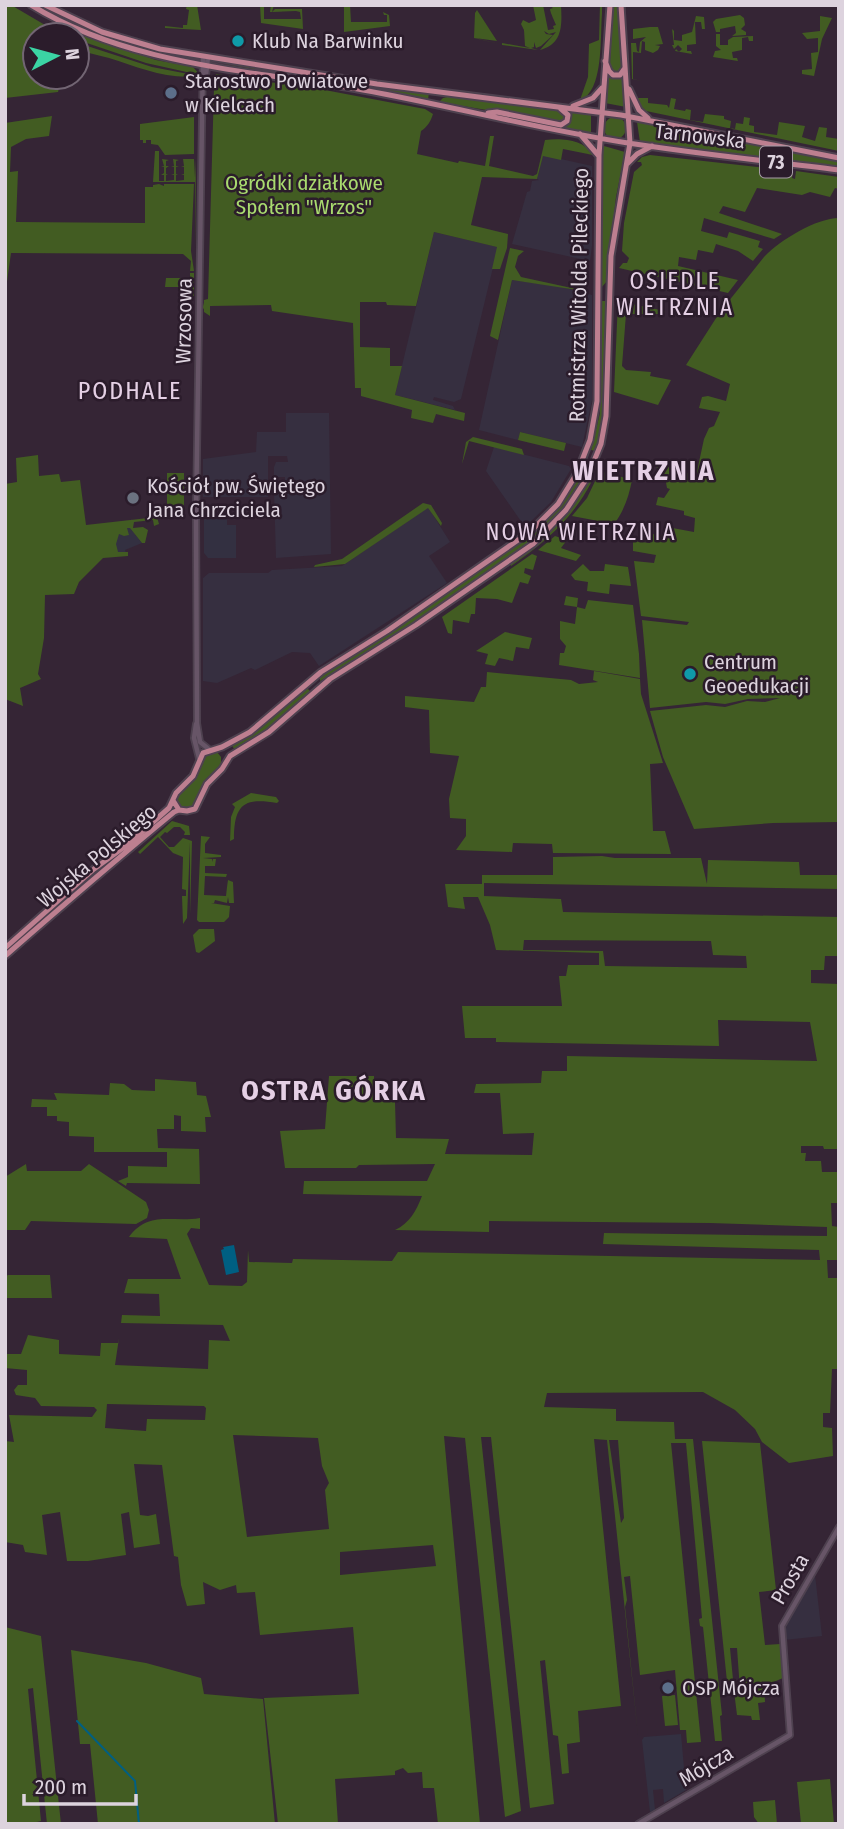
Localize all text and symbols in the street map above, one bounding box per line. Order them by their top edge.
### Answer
north arrow [21,21,91,91]
place label: Klub Na Barwinku [252,28,404,54]
marker: Klub Na Barwinku [230,33,246,49]
text: N [60,47,84,61]
place label: Starostwo Powiatowe w Kielcach [185,68,368,118]
marker: Starostwo Powiatowe w Kielcach [163,85,179,101]
street label: Tarnowska [653,118,747,154]
road number: 73 [760,146,792,178]
street label: Rotmistrza Witolda Pileckiego [564,168,594,422]
park label: Ogródki działkowe Społem "Wrzos" [225,170,383,220]
district label: OSIEDLE WIETRZNIA [616,267,734,321]
street label: Wrzosowa [170,278,198,364]
district label: PODHALE [78,377,182,405]
district label: WIETRZNIA [573,454,715,487]
place label: Kościół pw. Świętego Jana Chrzciciela [147,473,325,523]
marker: Kościół pw. Świętego Jana Chrzciciela [125,490,141,506]
district label: NOWA WIETRZNIA [485,518,677,546]
place label: Centrum Geoedukacji [704,649,809,699]
marker: Centrum Geoedukacji [682,666,698,682]
street label: Wojska Polskiego [32,799,162,913]
district label: OSTRA GÓRKA [241,1074,427,1107]
street label: Prosta [765,1549,815,1609]
place label: OSP Mójcza [682,1675,780,1701]
marker: OSP Mójcza [660,1680,676,1696]
street label: Mójcza [674,1740,738,1792]
scale bar [24,1762,136,1806]
text: 200 m [35,1774,87,1800]

